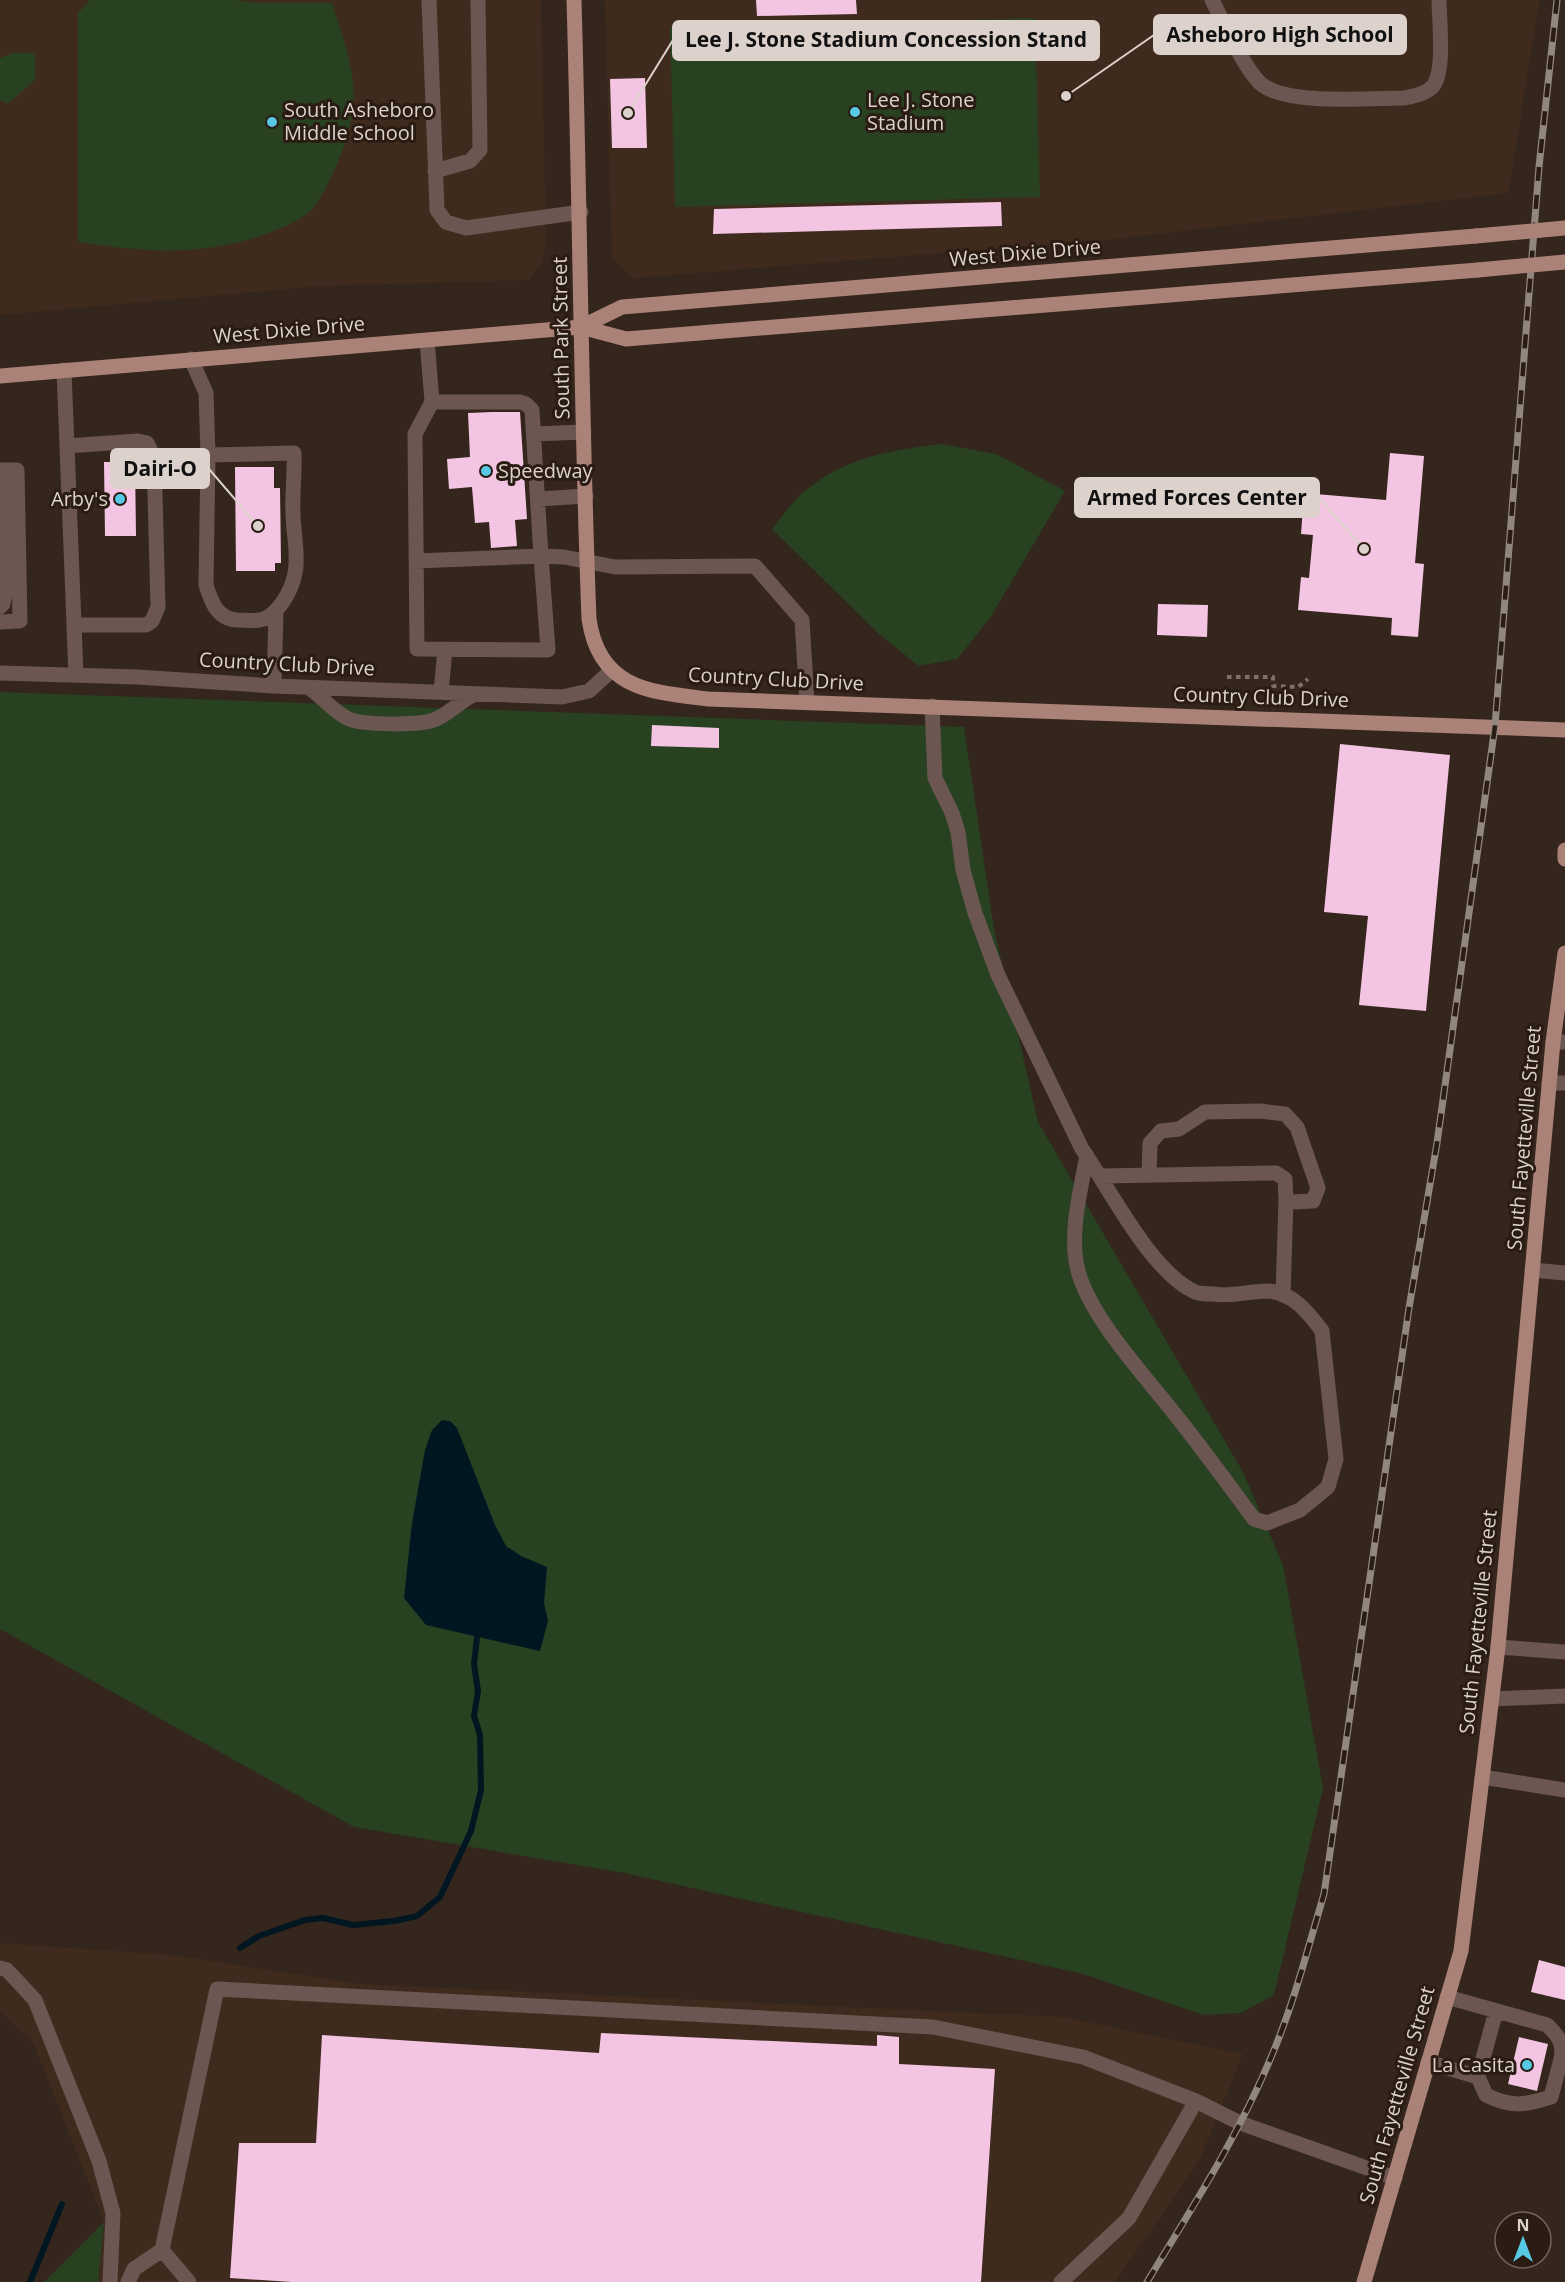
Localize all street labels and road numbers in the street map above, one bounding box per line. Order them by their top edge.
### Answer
street label: West Dixie Drive [948,232,1102,273]
street label: South Park Street [546,256,575,420]
street label: West Dixie Drive [212,309,366,350]
street label: Country Club Drive [198,645,376,682]
street label: Country Club Drive [687,660,865,697]
street label: Country Club Drive [1173,680,1349,713]
street label: South Fayetteville Street [1500,1024,1547,1251]
street label: South Fayetteville Street [1452,1508,1503,1735]
street label: South Fayetteville Street [1352,1983,1441,2207]

